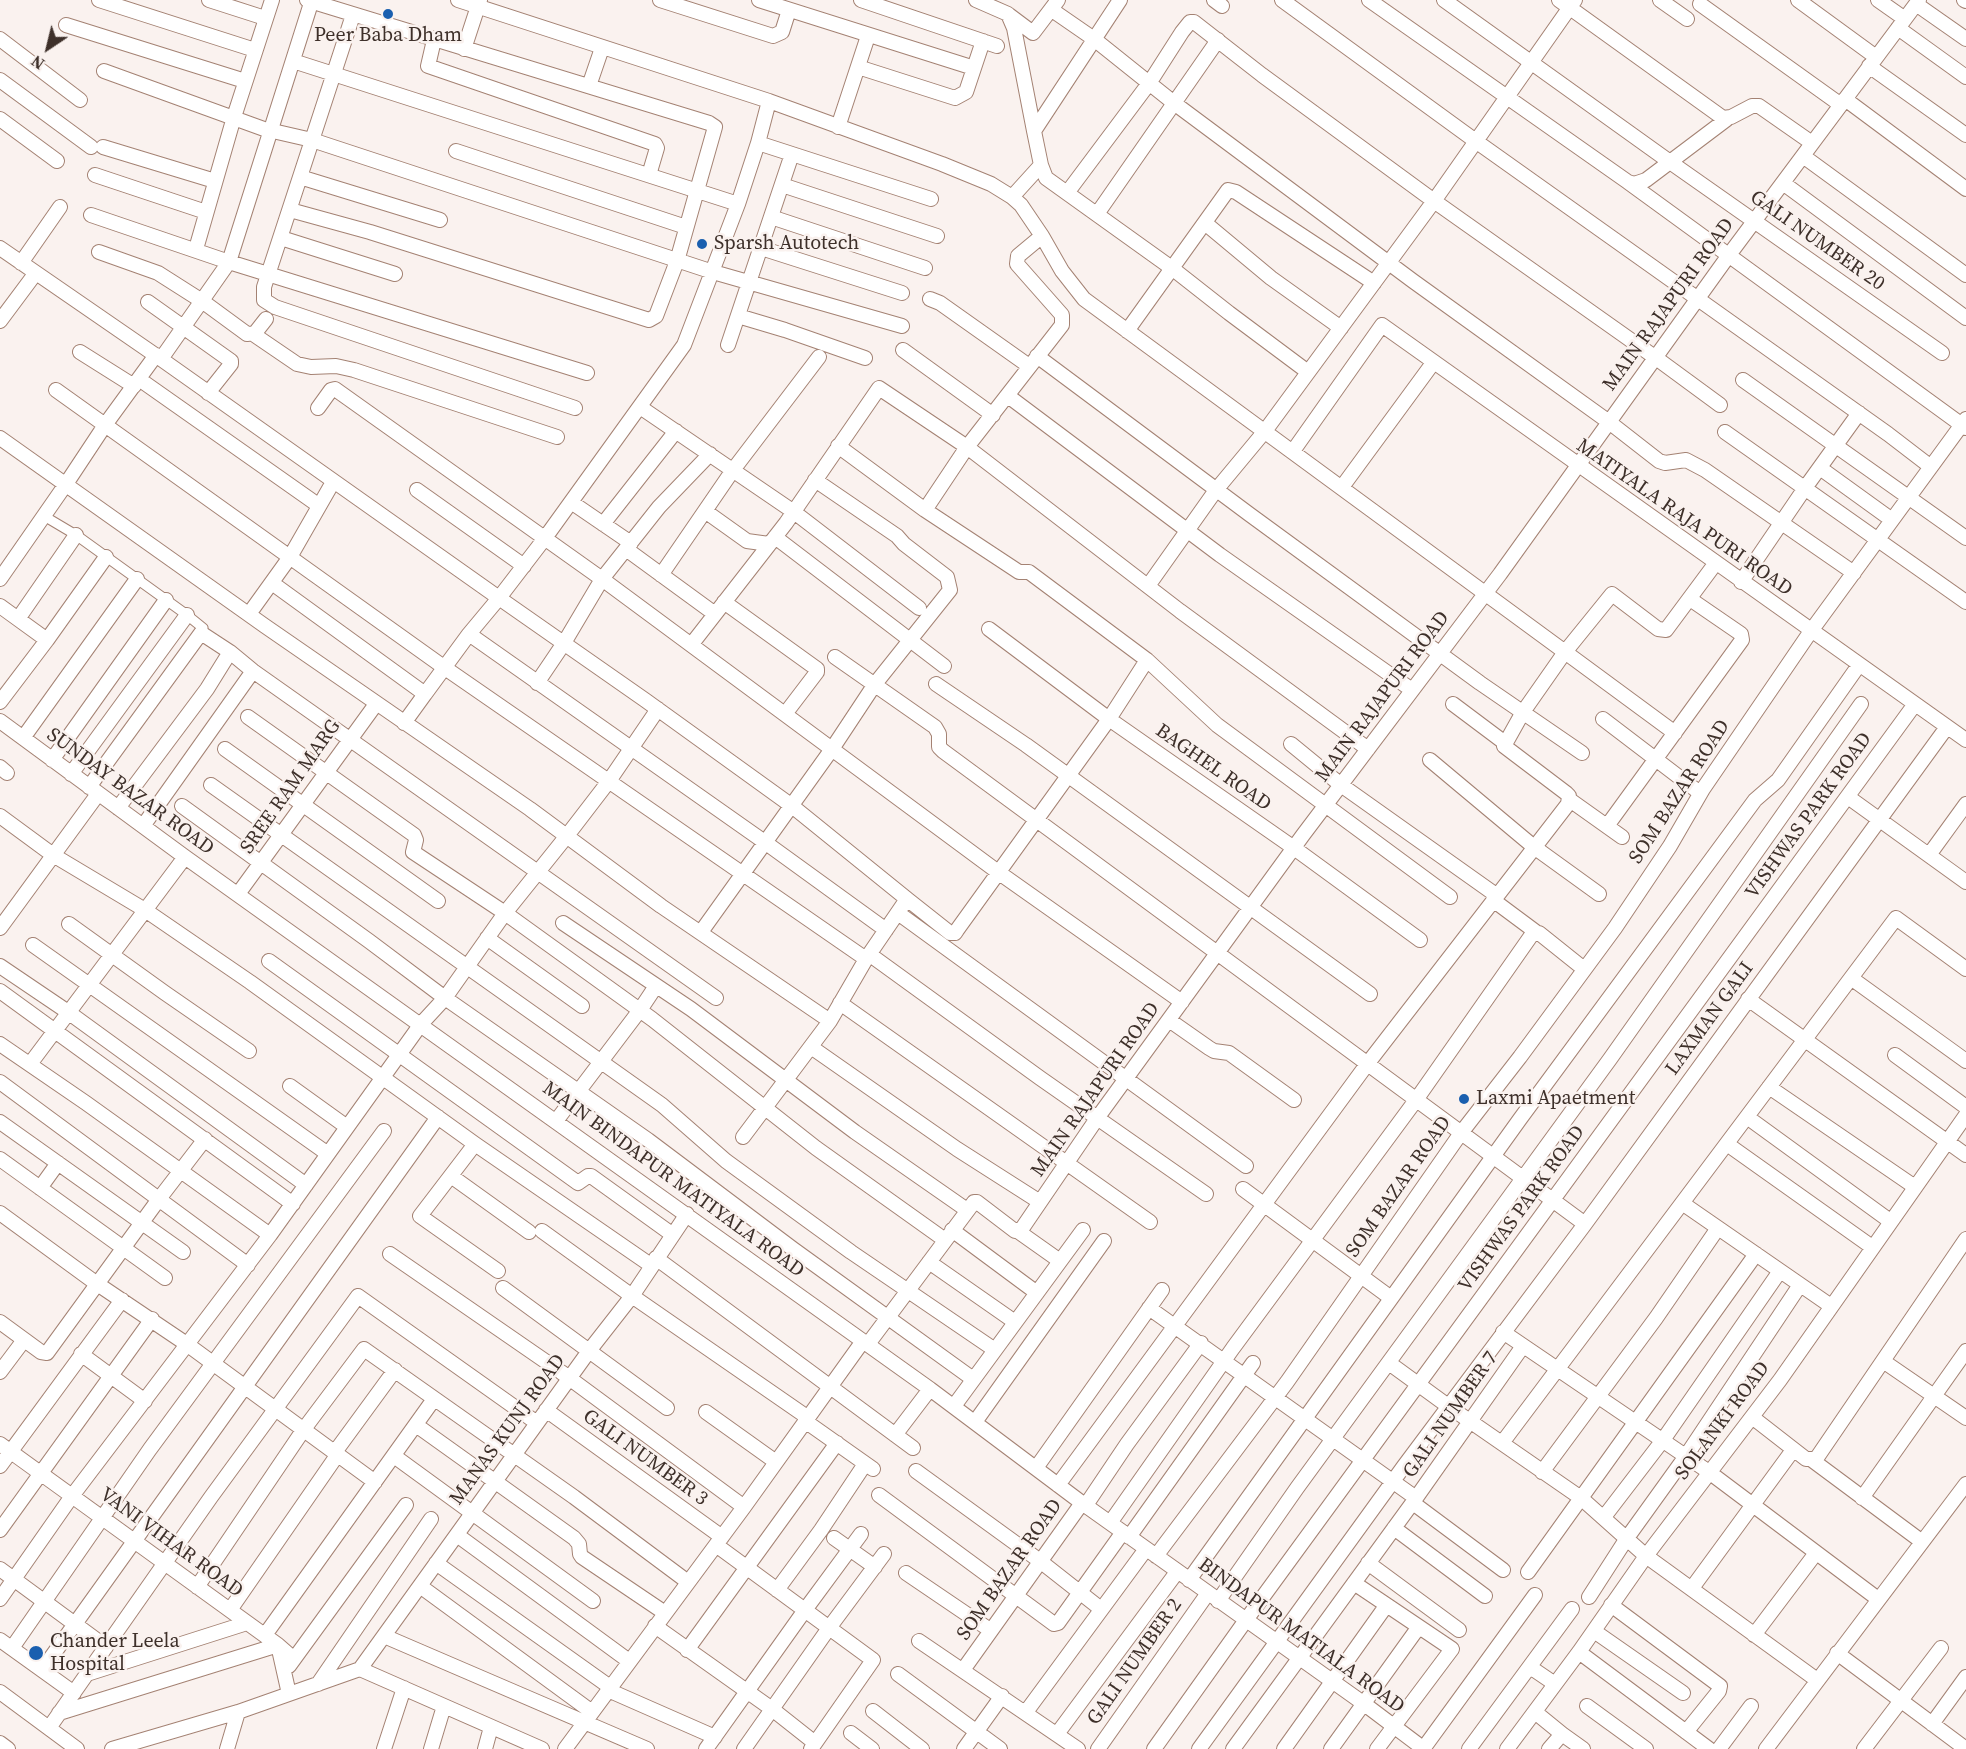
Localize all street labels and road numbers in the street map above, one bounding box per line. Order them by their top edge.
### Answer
street label: GALI NUMBER 20 [1745,186,1889,296]
street label: MAIN RAJAPURI ROAD [1598,214,1740,396]
street label: MATIYALA RAJA PURI ROAD [1571,434,1797,602]
street label: MAIN RAJAPURI ROAD [1311,607,1455,787]
street label: SREE RAM MARG [236,715,346,859]
street label: SOM BAZAR ROAD [1624,715,1736,869]
street label: BAGHEL ROAD [1151,719,1275,817]
street label: SUNDAY BAZAR ROAD [42,723,218,861]
street label: VISHWAS PARK ROAD [1741,728,1877,904]
street label: LAXMAN GALI [1661,958,1759,1080]
street label: MAIN RAJAPURI ROAD [1027,998,1165,1182]
street label: MAIN BINDAPUR MATIYALA ROAD [537,1077,809,1283]
street label: SOM BAZAR ROAD [1341,1112,1457,1262]
street label: VISHWAS PARK ROAD [1454,1121,1590,1297]
street label: GALI NUMBER 7 [1398,1347,1504,1483]
street label: MANAS KUNJ ROAD [445,1350,571,1510]
street label: SOLANKI ROAD [1671,1357,1775,1485]
street label: GALI NUMBER 3 [578,1405,712,1511]
street label: VANI VIHAR ROAD [95,1483,247,1603]
street label: SOM BAZAR ROAD [952,1495,1068,1645]
street label: BINDAPUR MATIALA ROAD [1193,1553,1409,1719]
street label: GALI NUMBER 2 [1082,1594,1188,1730]

